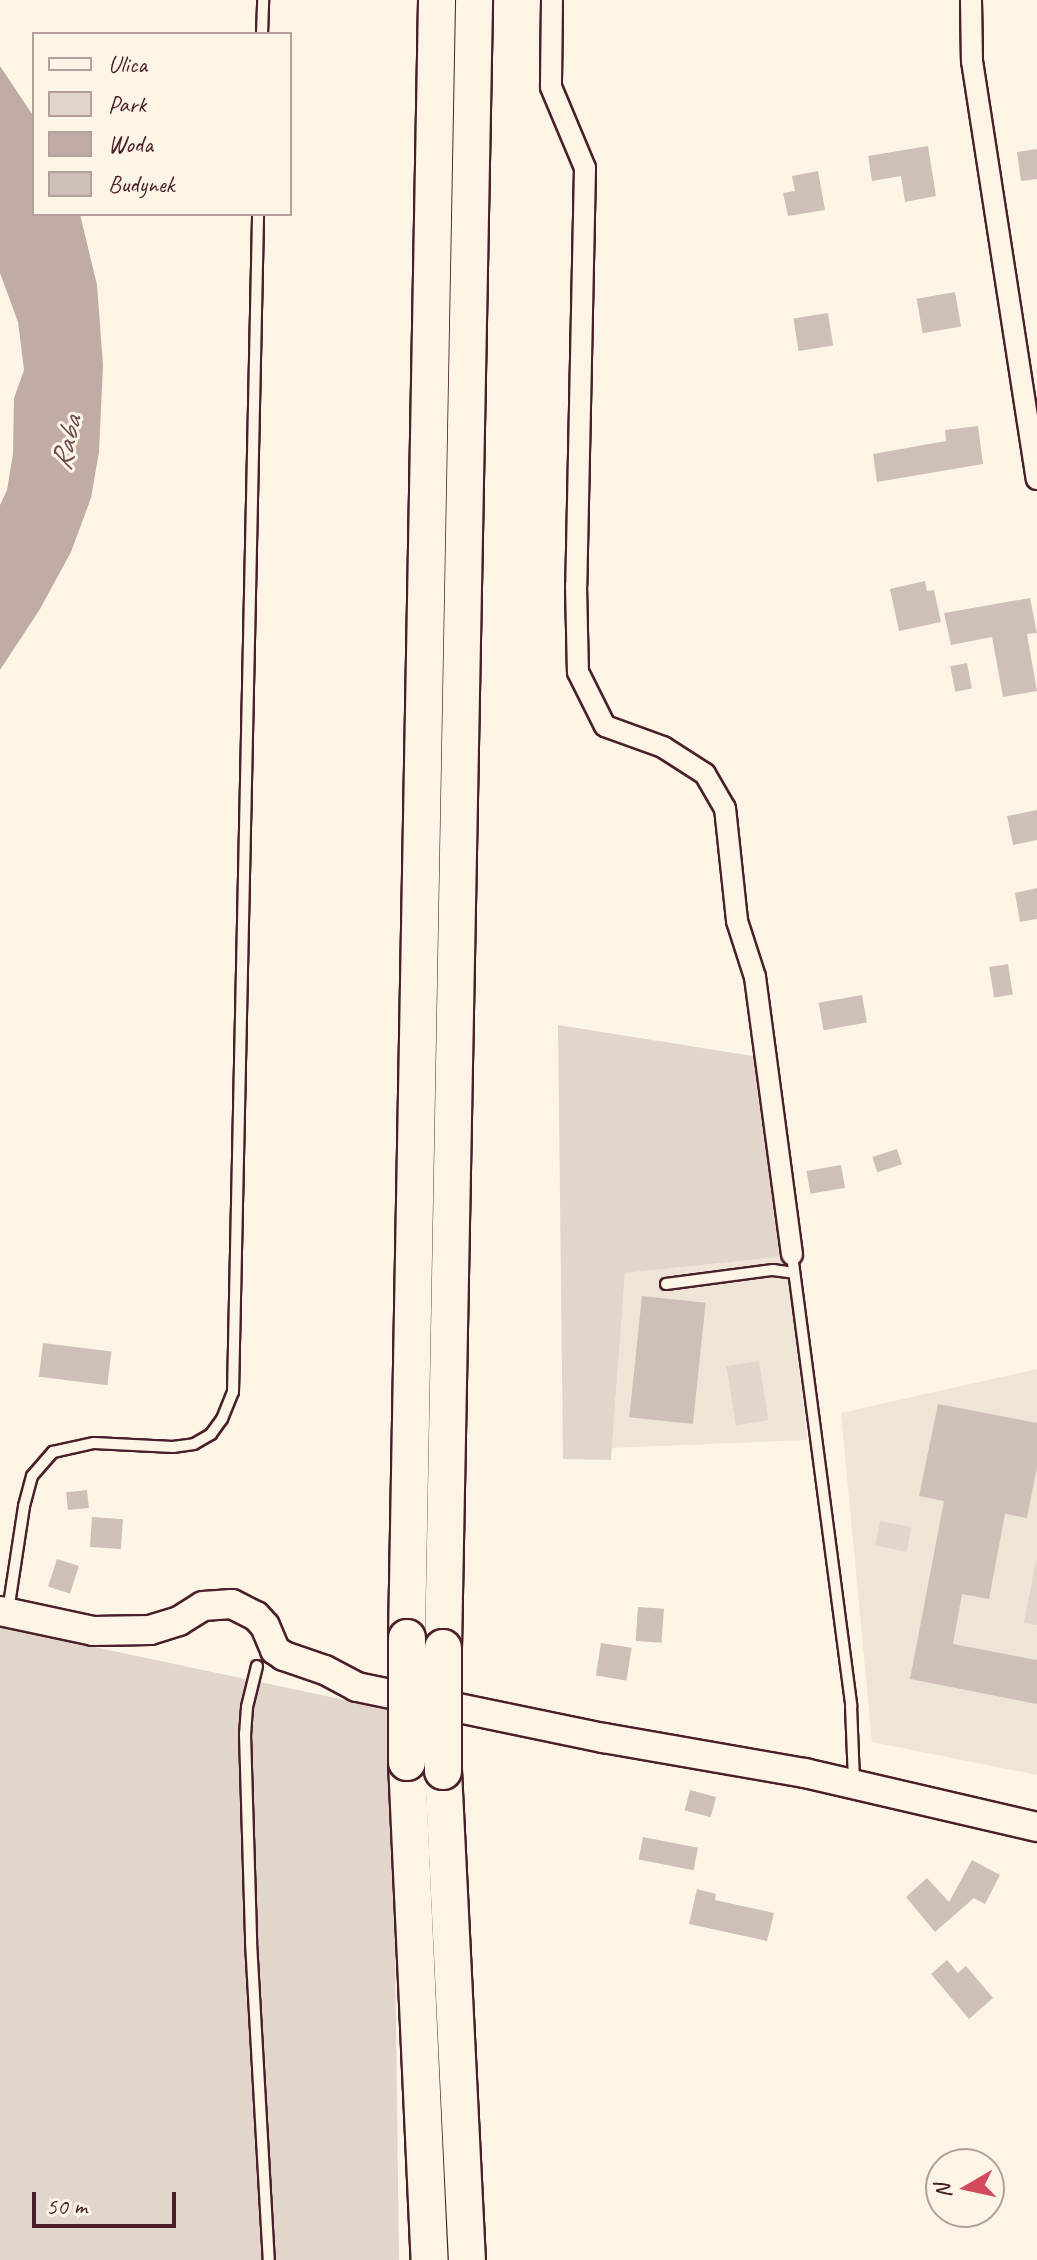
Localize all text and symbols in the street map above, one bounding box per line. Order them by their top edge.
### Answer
legend [32,32,292,216]
text: Ulica [108,49,147,79]
text: Park [108,89,146,119]
text: Woda [108,129,153,159]
text: Budynek [108,169,174,199]
water label: Raba [42,413,90,473]
north arrow [925,2148,1005,2228]
scale bar [36,2176,180,2226]
text: N [928,2183,958,2200]
text: 50 m [46,2191,87,2221]

